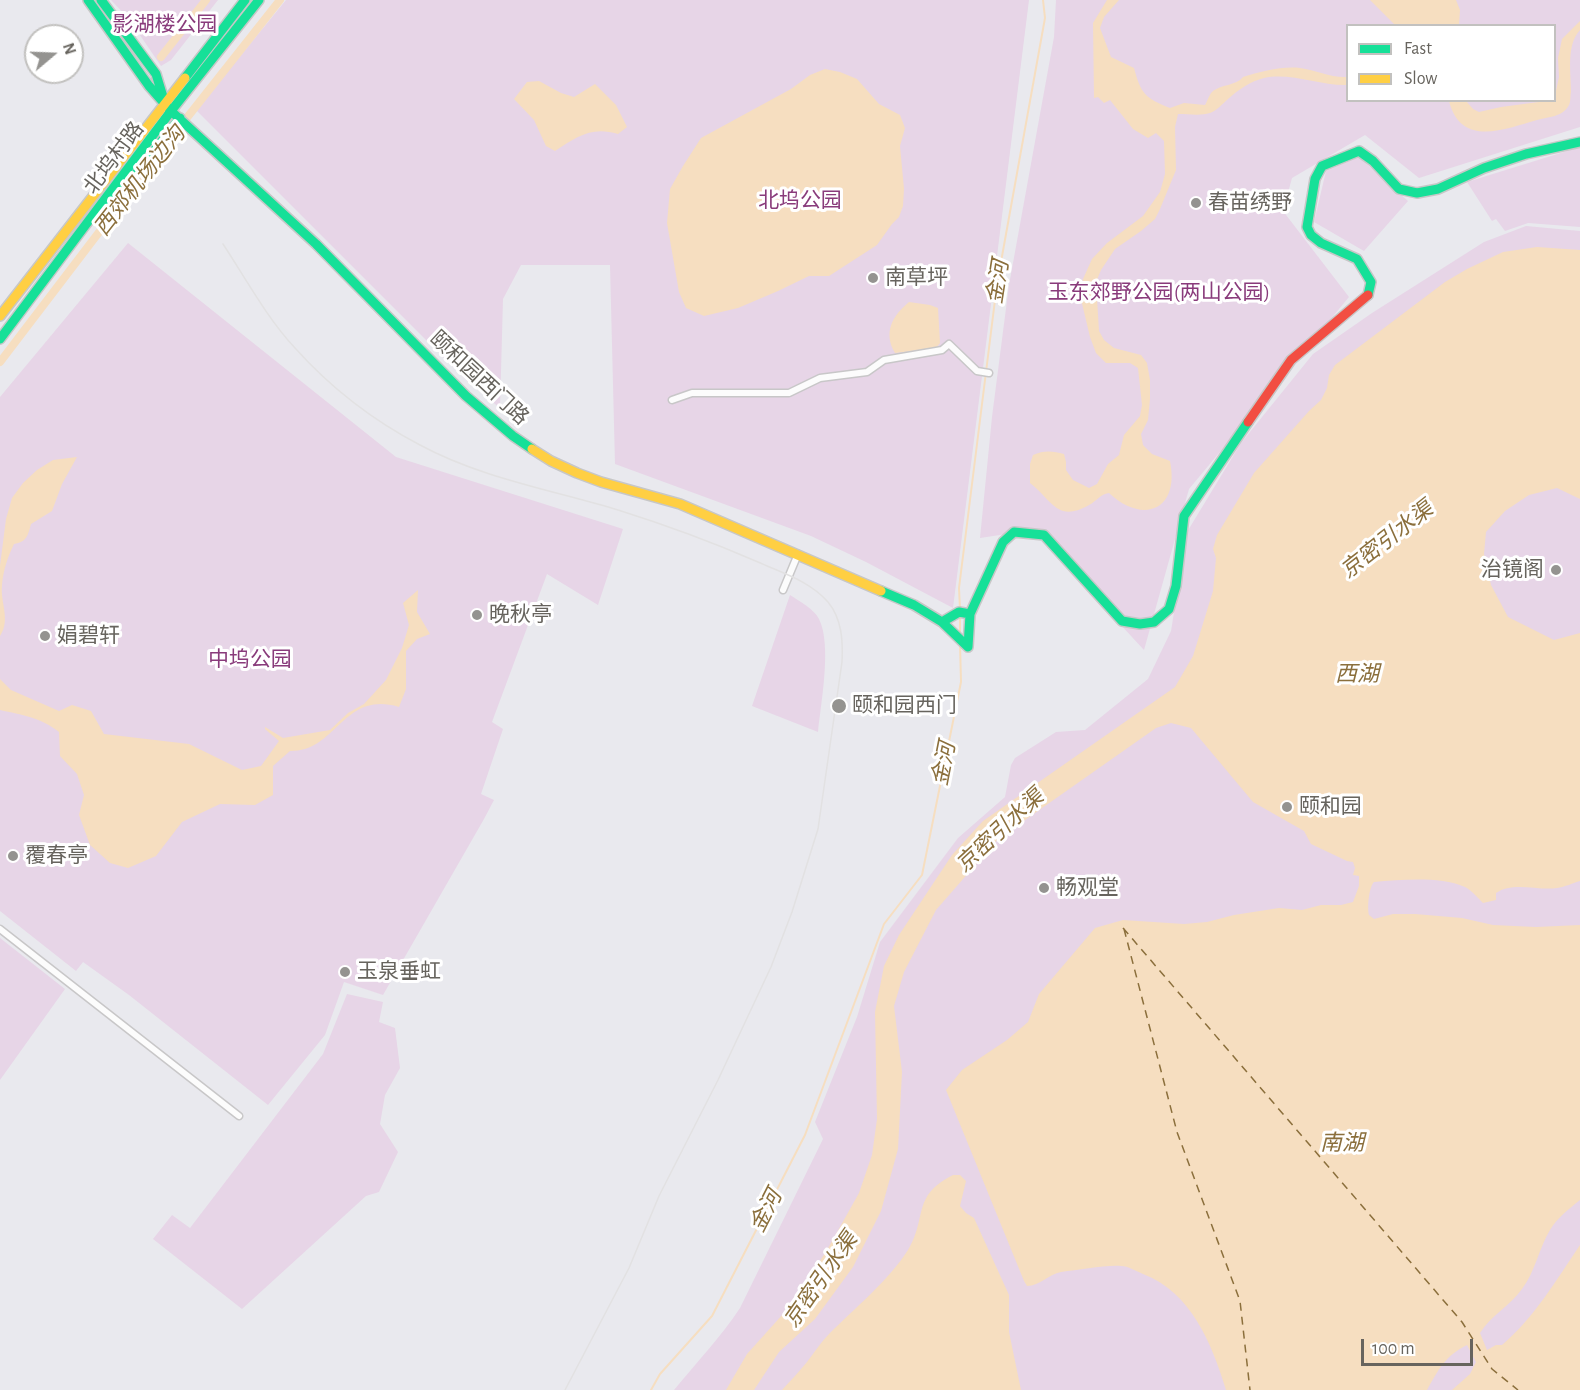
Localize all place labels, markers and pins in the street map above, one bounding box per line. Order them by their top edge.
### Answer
place label: 春苗绣野 [1208,190,1292,216]
marker: 春苗绣野 [1189,196,1203,210]
place label: 南草坪 [885,265,948,291]
marker: 南草坪 [866,271,880,285]
place label: 治镜阁 [1481,557,1544,583]
marker: 治镜阁 [1549,563,1563,577]
place label: 晚秋亭 [489,602,552,628]
marker: 晚秋亭 [470,608,484,622]
place label: 娟碧轩 [57,623,120,649]
marker: 娟碧轩 [38,629,52,643]
place label: 颐和园西门 [852,693,957,719]
marker: 颐和园西门 [830,697,848,715]
place label: 颐和园 [1299,794,1362,820]
marker: 颐和园 [1280,800,1294,814]
place label: 覆春亭 [25,843,88,869]
marker: 覆春亭 [6,849,20,863]
place label: 畅观堂 [1056,875,1119,901]
marker: 畅观堂 [1037,881,1051,895]
place label: 玉泉垂虹 [357,959,441,985]
marker: 玉泉垂虹 [338,965,352,979]

